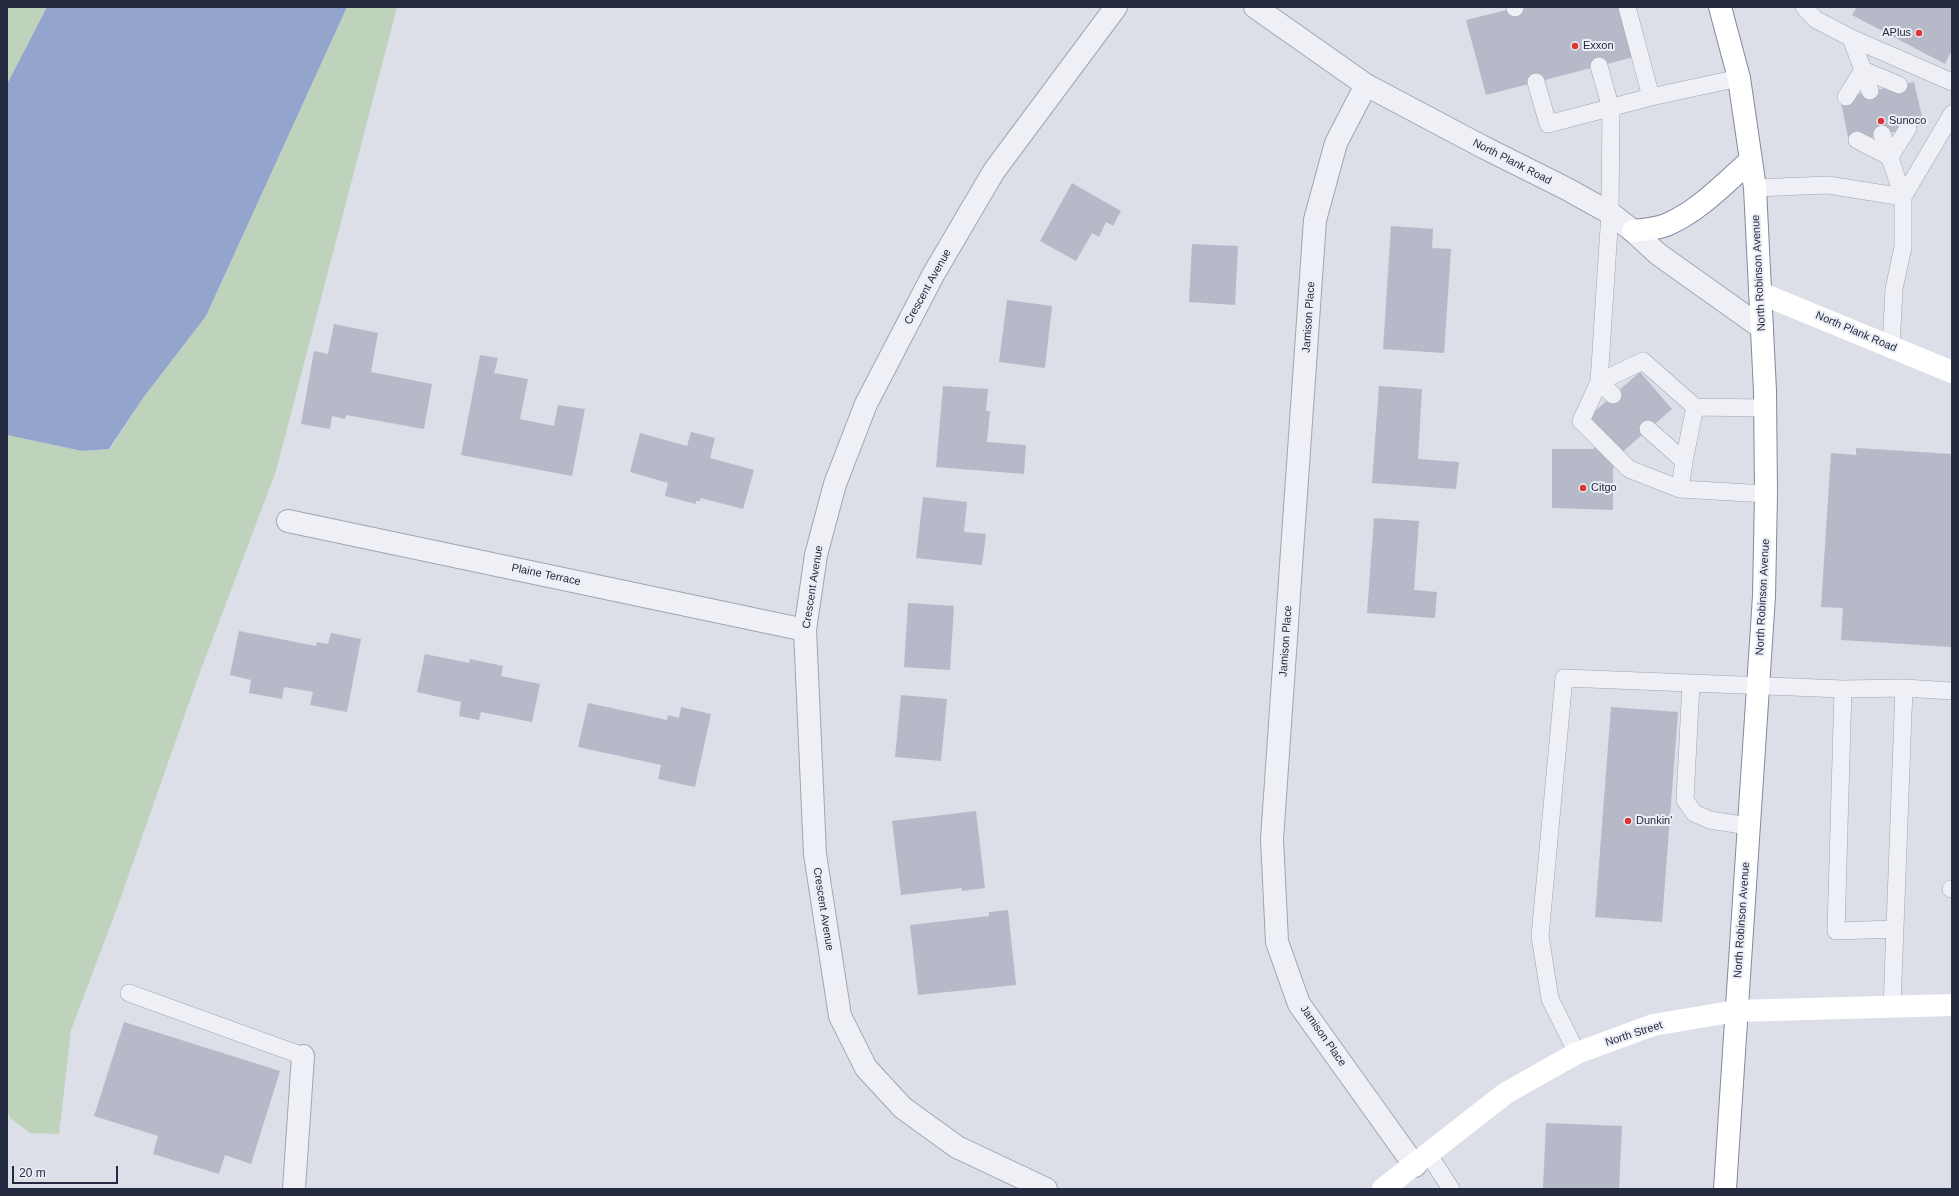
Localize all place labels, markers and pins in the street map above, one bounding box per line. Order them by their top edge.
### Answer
place label: APlus [1882,26,1911,40]
marker: APlus [1914,28,1924,38]
place label: Exxon [1583,39,1614,53]
marker: Exxon [1570,41,1580,51]
place label: Sunoco [1889,114,1926,128]
marker: Sunoco [1876,116,1886,126]
place label: Citgo [1591,481,1617,495]
marker: Citgo [1578,483,1588,493]
place label: Dunkin' [1636,814,1672,828]
marker: Dunkin' [1623,816,1633,826]

